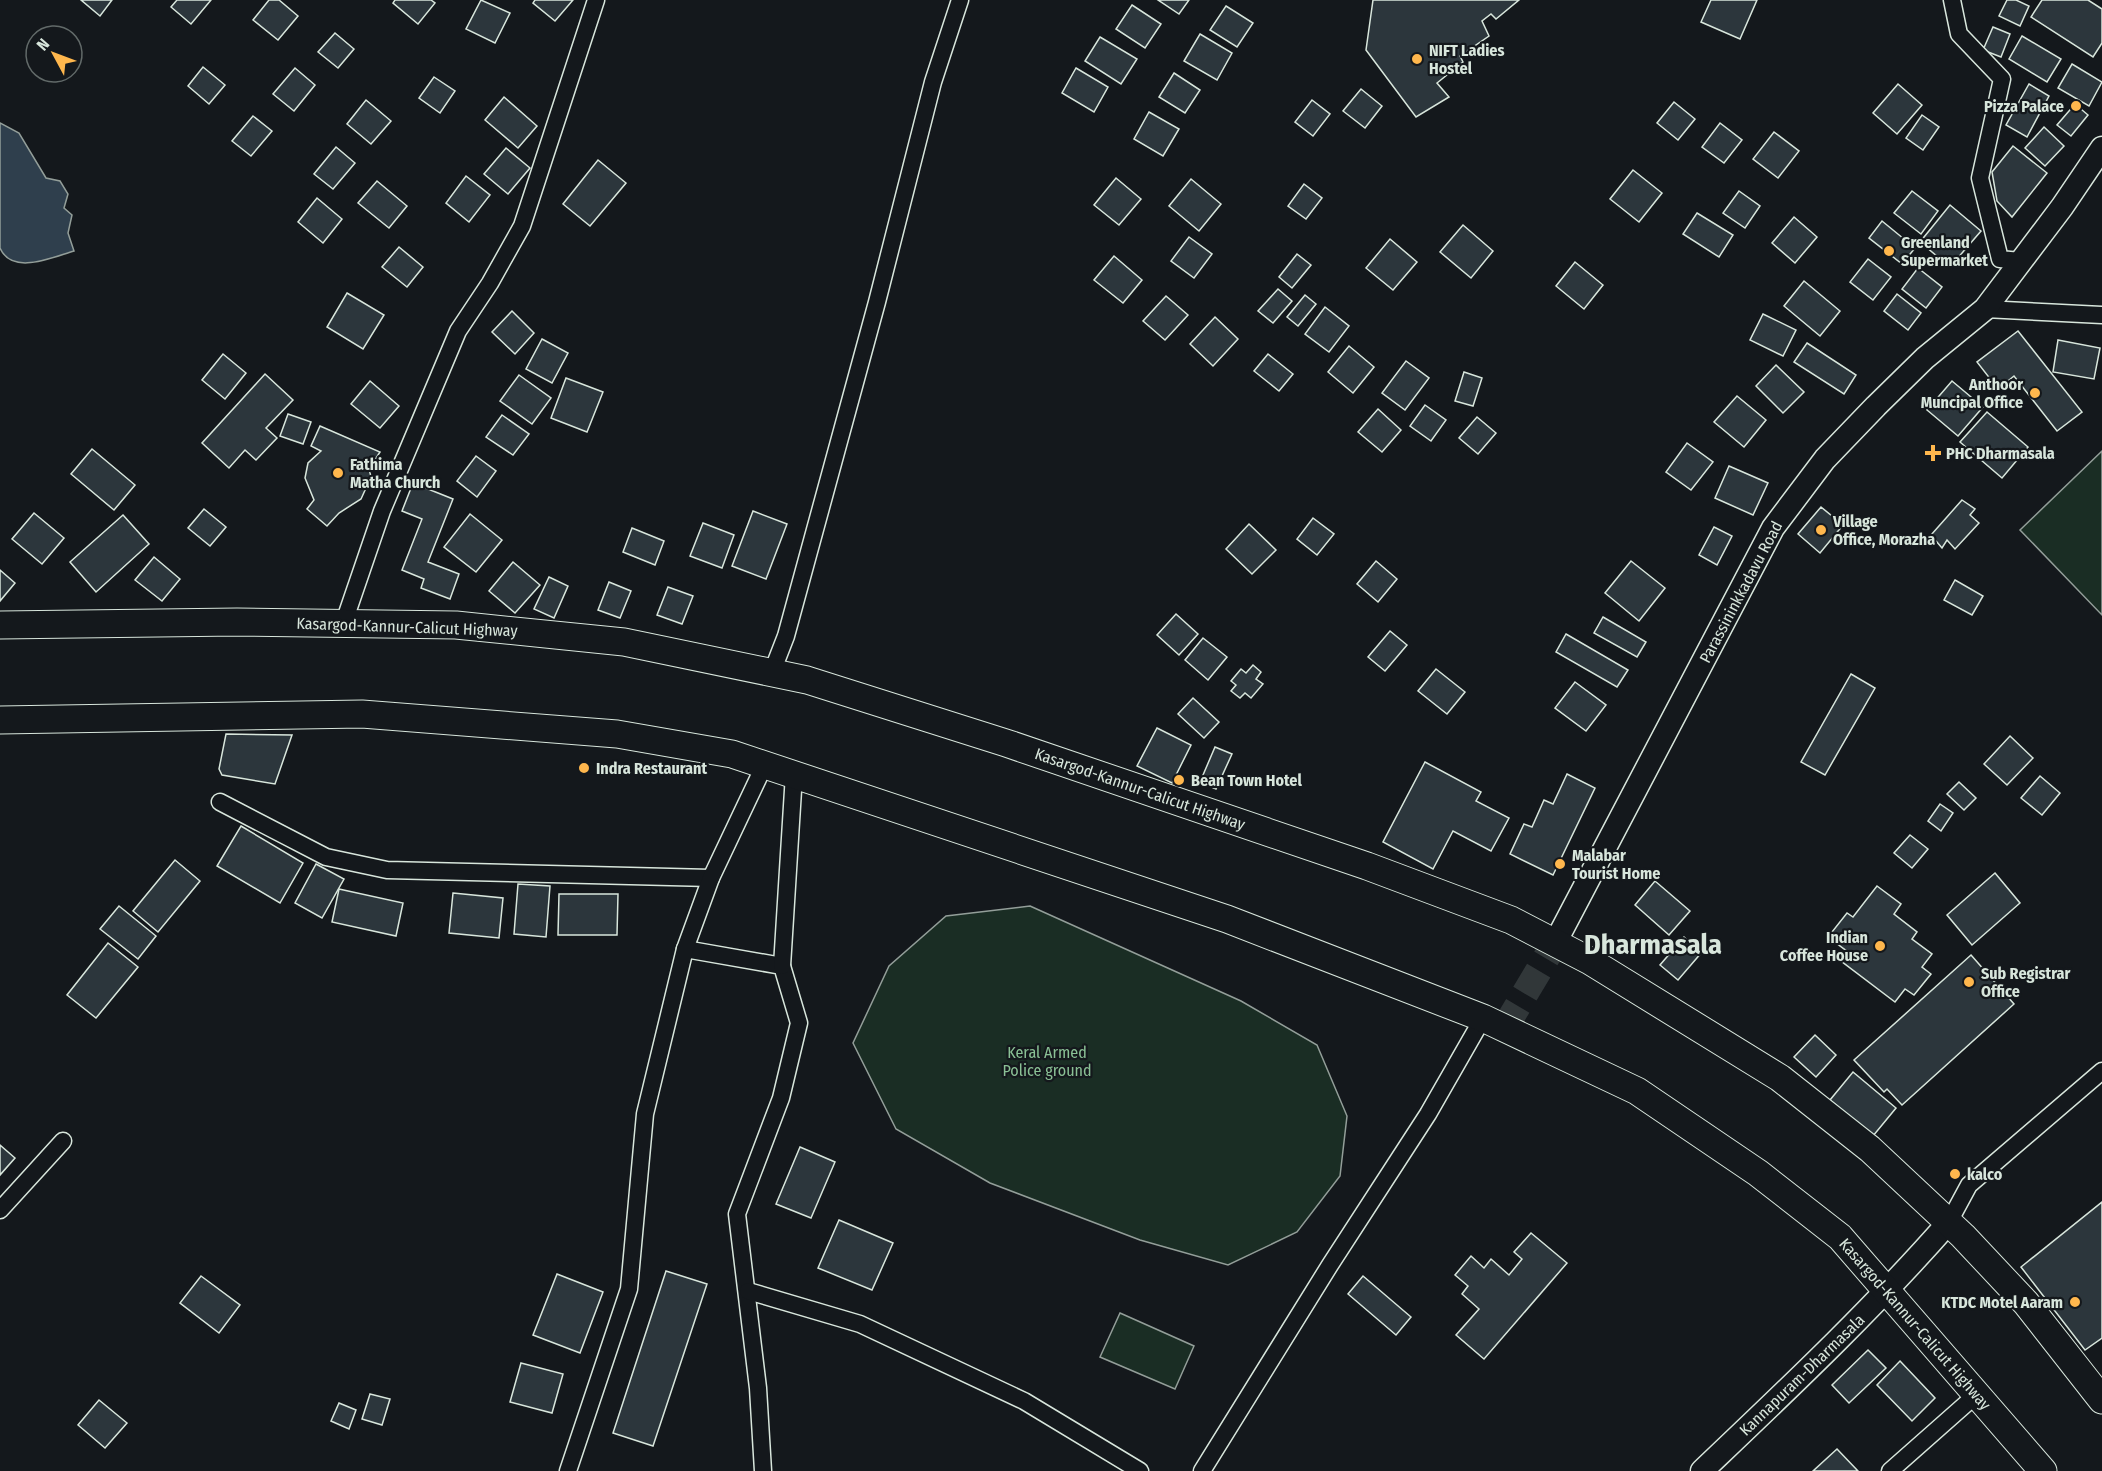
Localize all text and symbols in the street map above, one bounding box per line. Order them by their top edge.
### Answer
north arrow [24,24,84,84]
text: N [33,35,53,54]
place label: NIFT Ladies Hostel [1429,41,1504,78]
marker: NIFT Ladies Hostel [1410,52,1424,66]
place label: Pizza Palace [1984,97,2064,116]
marker: Pizza Palace [2069,99,2083,113]
place label: Greenland Supermarket [1901,233,1988,270]
marker: Greenland Supermarket [1882,244,1896,258]
place label: Anthoor Muncipal Office [1921,375,2023,412]
marker: Anthoor Muncipal Office [2028,386,2042,400]
marker: PHC Dharmasala [1924,444,1942,462]
place label: PHC Dharmasala [1946,444,2055,463]
place label: Fathima Matha Church [350,455,440,492]
marker: Fathima Matha Church [331,466,345,480]
place label: Village Office, Morazha [1832,512,1935,549]
street label: Parassininkkadavu Road [1696,518,1786,666]
marker: Village Office, Morazha [1814,523,1828,537]
street label: Kasargod-Kannur-Calicut Highway [296,614,519,640]
street label: Kasargod-Kannur-Calicut Highway [1032,744,1248,834]
place label: Indra Restaurant [596,759,707,778]
marker: Indra Restaurant [577,761,591,775]
place label: Bean Town Hotel [1191,771,1302,790]
marker: Bean Town Hotel [1172,773,1186,787]
place label: Malabar Tourist Home [1572,846,1660,883]
marker: Malabar Tourist Home [1553,857,1567,871]
district label: Dharmasala [1584,928,1722,961]
place label: Indian Coffee House [1780,928,1868,965]
marker: Indian Coffee House [1873,939,1887,953]
place label: Sub Registrar Office [1981,964,2071,1001]
marker: Sub Registrar Office [1962,975,1976,989]
park label: Keral Armed Police ground [1002,1043,1092,1080]
place label: kalco [1967,1165,2003,1184]
marker: kalco [1948,1167,1962,1181]
street label: Kasargod-Kannur-Calicut Highway [1835,1234,1995,1414]
place label: KTDC Motel Aaram [1941,1293,2063,1312]
marker: KTDC Motel Aaram [2068,1295,2082,1309]
street label: Kannapuram-Dharmasala [1736,1310,1869,1440]

